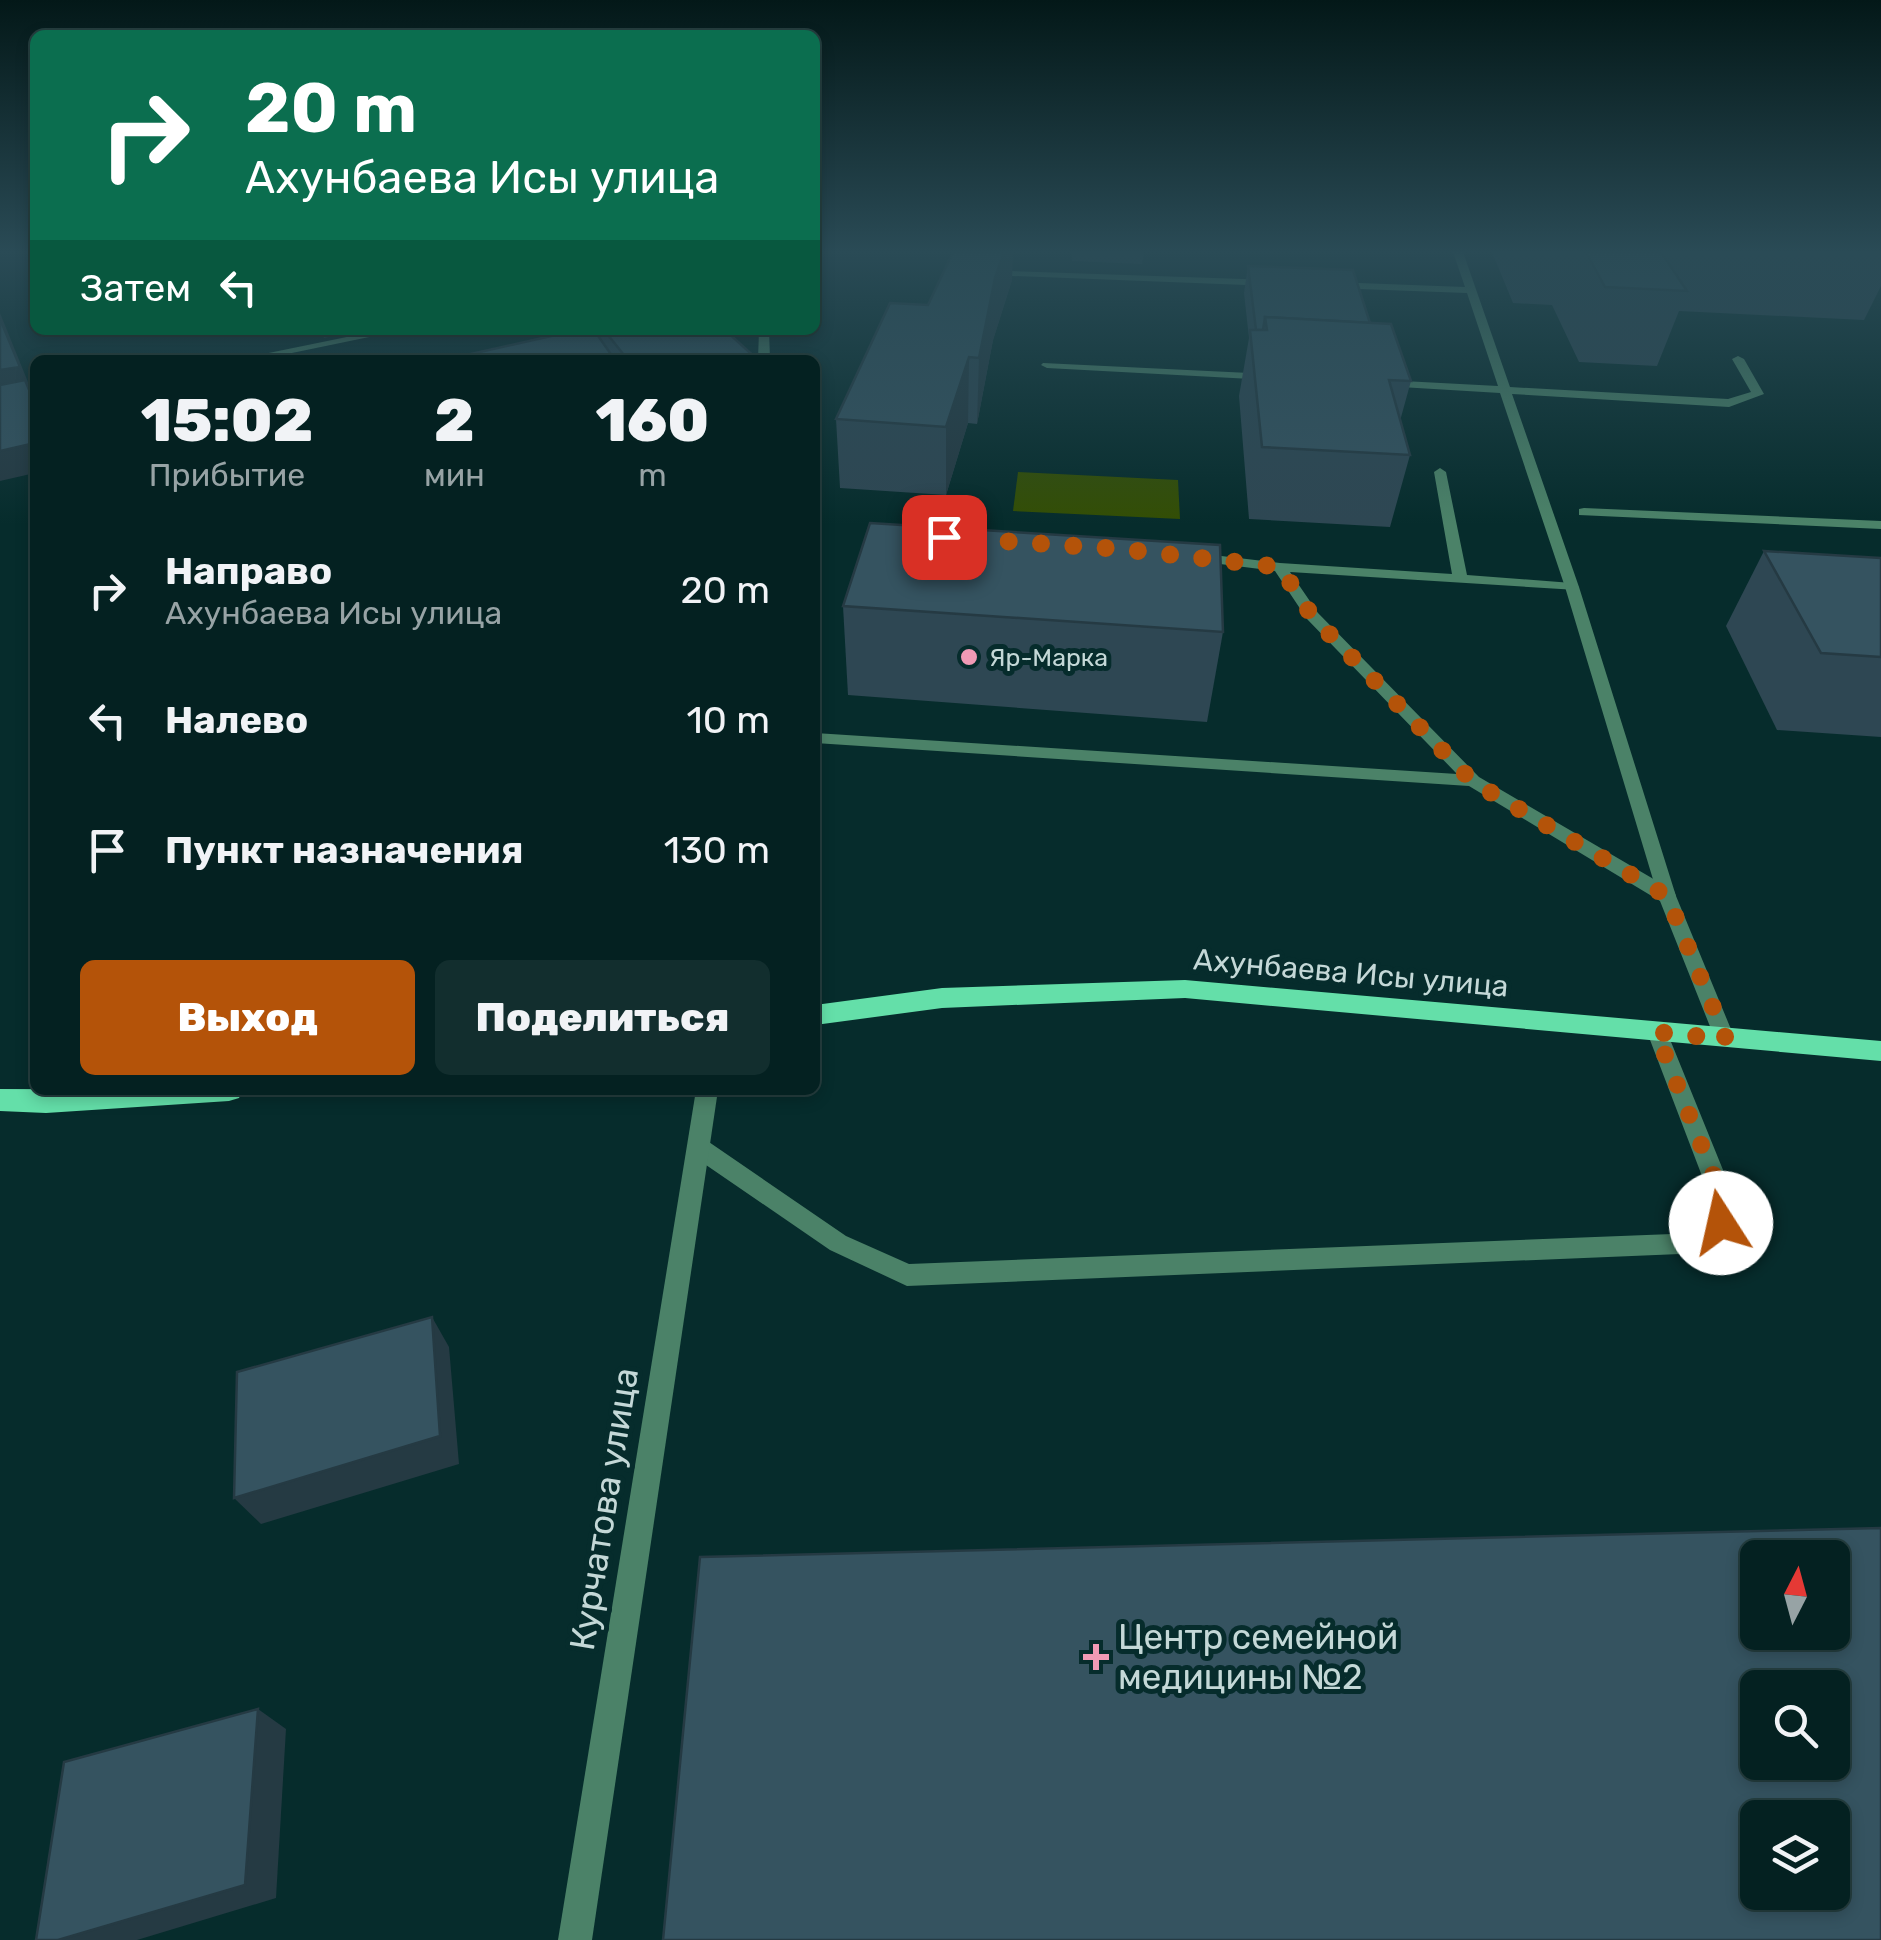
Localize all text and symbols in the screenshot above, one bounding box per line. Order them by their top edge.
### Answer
text: 20 m [245,67,417,150]
icon: right [80,70,210,200]
text: Ахунбаева Исы улица [245,151,719,204]
icon: left [211,260,266,315]
text: Затем [80,265,191,311]
text: 15:02 [141,385,313,456]
text: 2 [434,385,475,456]
text: 160 [595,385,709,456]
text: Прибытие [149,456,305,494]
text: мин [424,456,485,494]
text: m [638,456,667,494]
pin [902,495,987,580]
icon: arrive [917,510,972,565]
text: Направо [165,548,332,594]
icon: right [80,563,135,618]
text: 20 m [680,567,770,613]
text: Ахунбаева Исы улица [165,594,502,632]
place label: Яр-Марка [989,643,1108,672]
marker: Яр-Марка [958,646,980,668]
icon: left [80,693,135,748]
text: Налево [165,697,308,743]
text: 10 m [687,697,770,743]
icon: arrive [80,823,135,878]
text: Пункт назначения [165,827,524,873]
text: 130 m [664,827,770,873]
street label: Ахунбаева Исы улица [1192,941,1510,1005]
button: Выход [80,960,415,1075]
button: Поделиться [435,960,770,1075]
position arrow [1669,1171,1773,1275]
street label: Курчатова улица [561,1365,647,1653]
north arrow [1740,1540,1850,1650]
map controls [1740,1540,1850,1910]
place label: Центр семейной медицины №2 [1118,1616,1398,1698]
marker: Центр семейной медицины №2 [1083,1644,1109,1670]
button: search [1740,1670,1850,1780]
button: layers [1740,1800,1850,1910]

